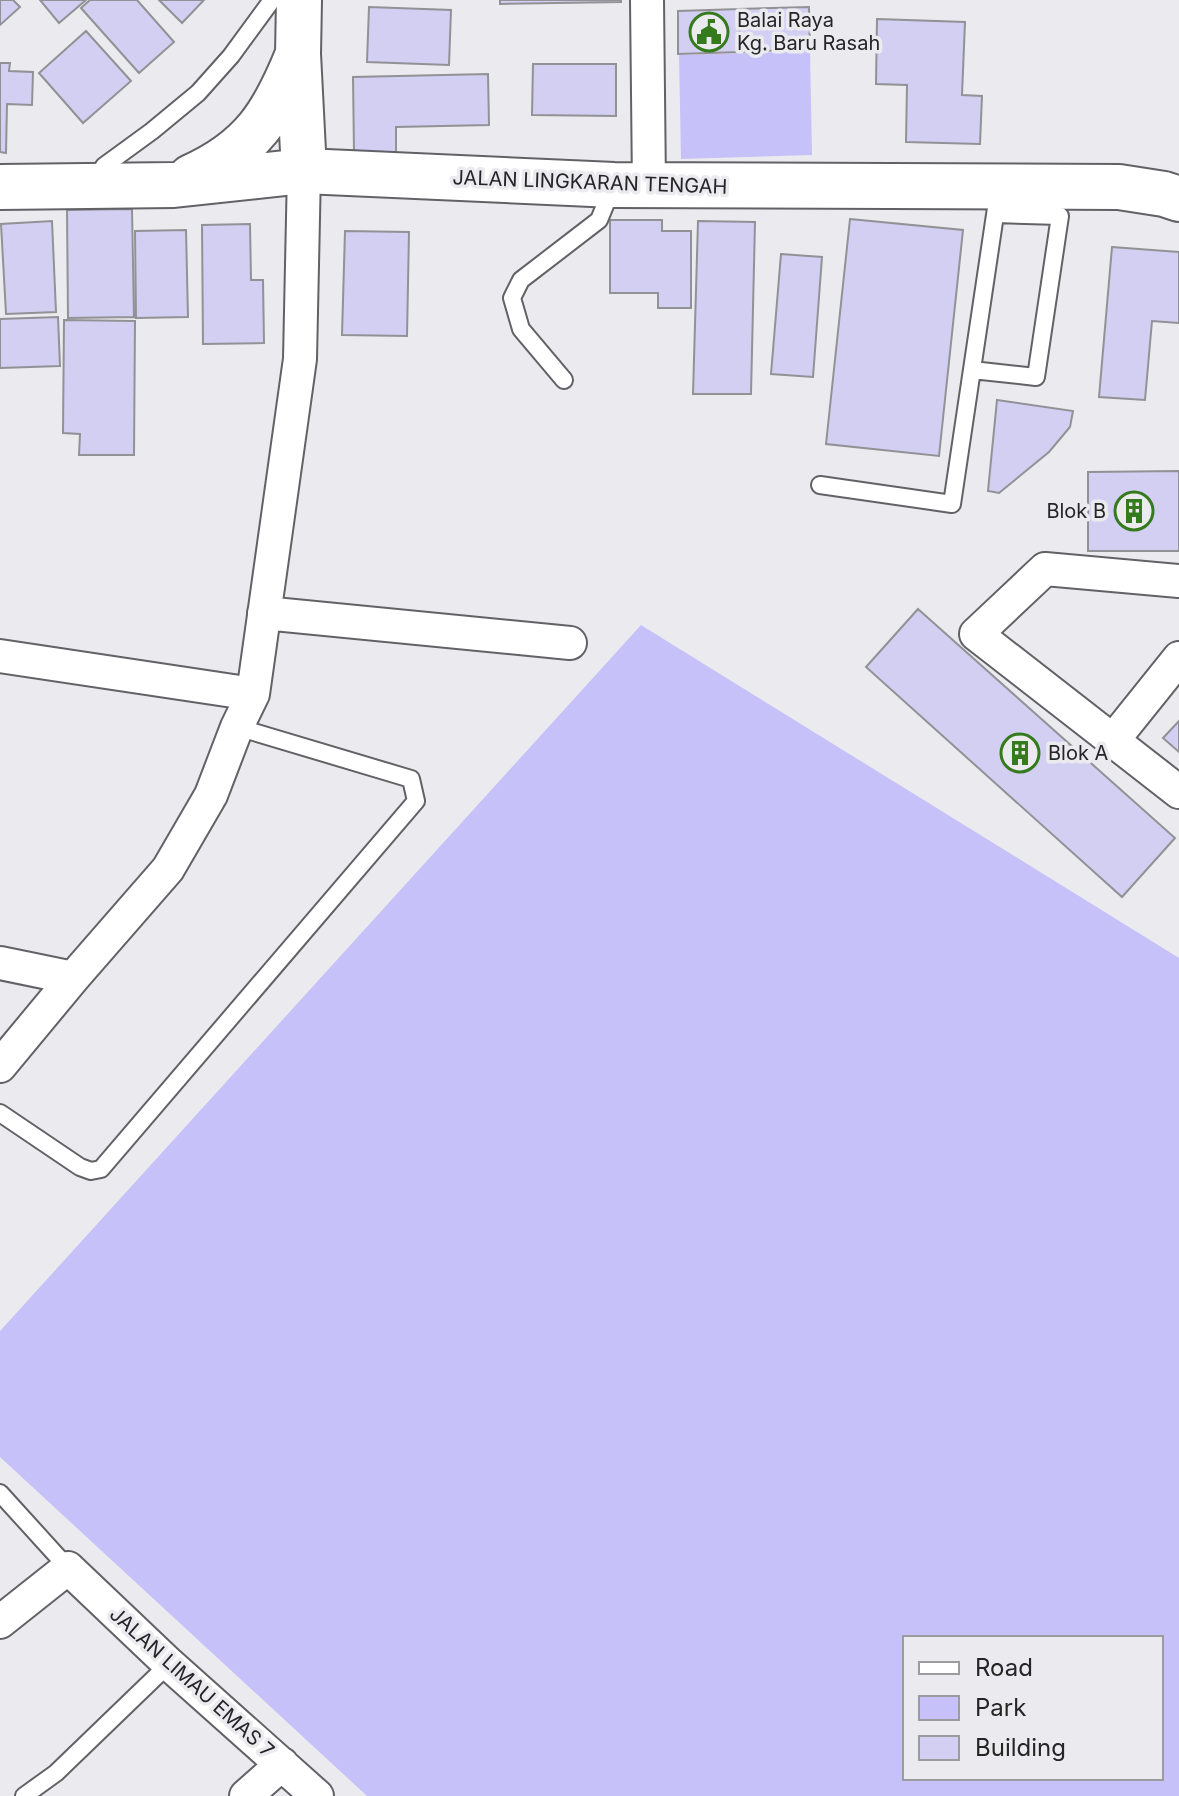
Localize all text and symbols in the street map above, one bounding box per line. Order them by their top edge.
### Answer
place label: Balai Raya Kg. Baru Rasah [737,8,880,55]
public building icon: Balai Raya Kg. Baru Rasah [688,11,730,53]
street label: JALAN LINGKARAN TENGAH [452,165,728,199]
building icon: Blok B [1113,490,1155,532]
place label: Blok B [1046,499,1106,523]
building icon: Blok A [999,732,1041,774]
place label: Blok A [1048,741,1109,765]
street label: JALAN LIMAU EMAS 7 [105,1602,279,1762]
legend [903,1636,1163,1780]
text: Road [975,1653,1033,1682]
text: Park [975,1693,1026,1722]
text: Building [975,1733,1066,1762]

